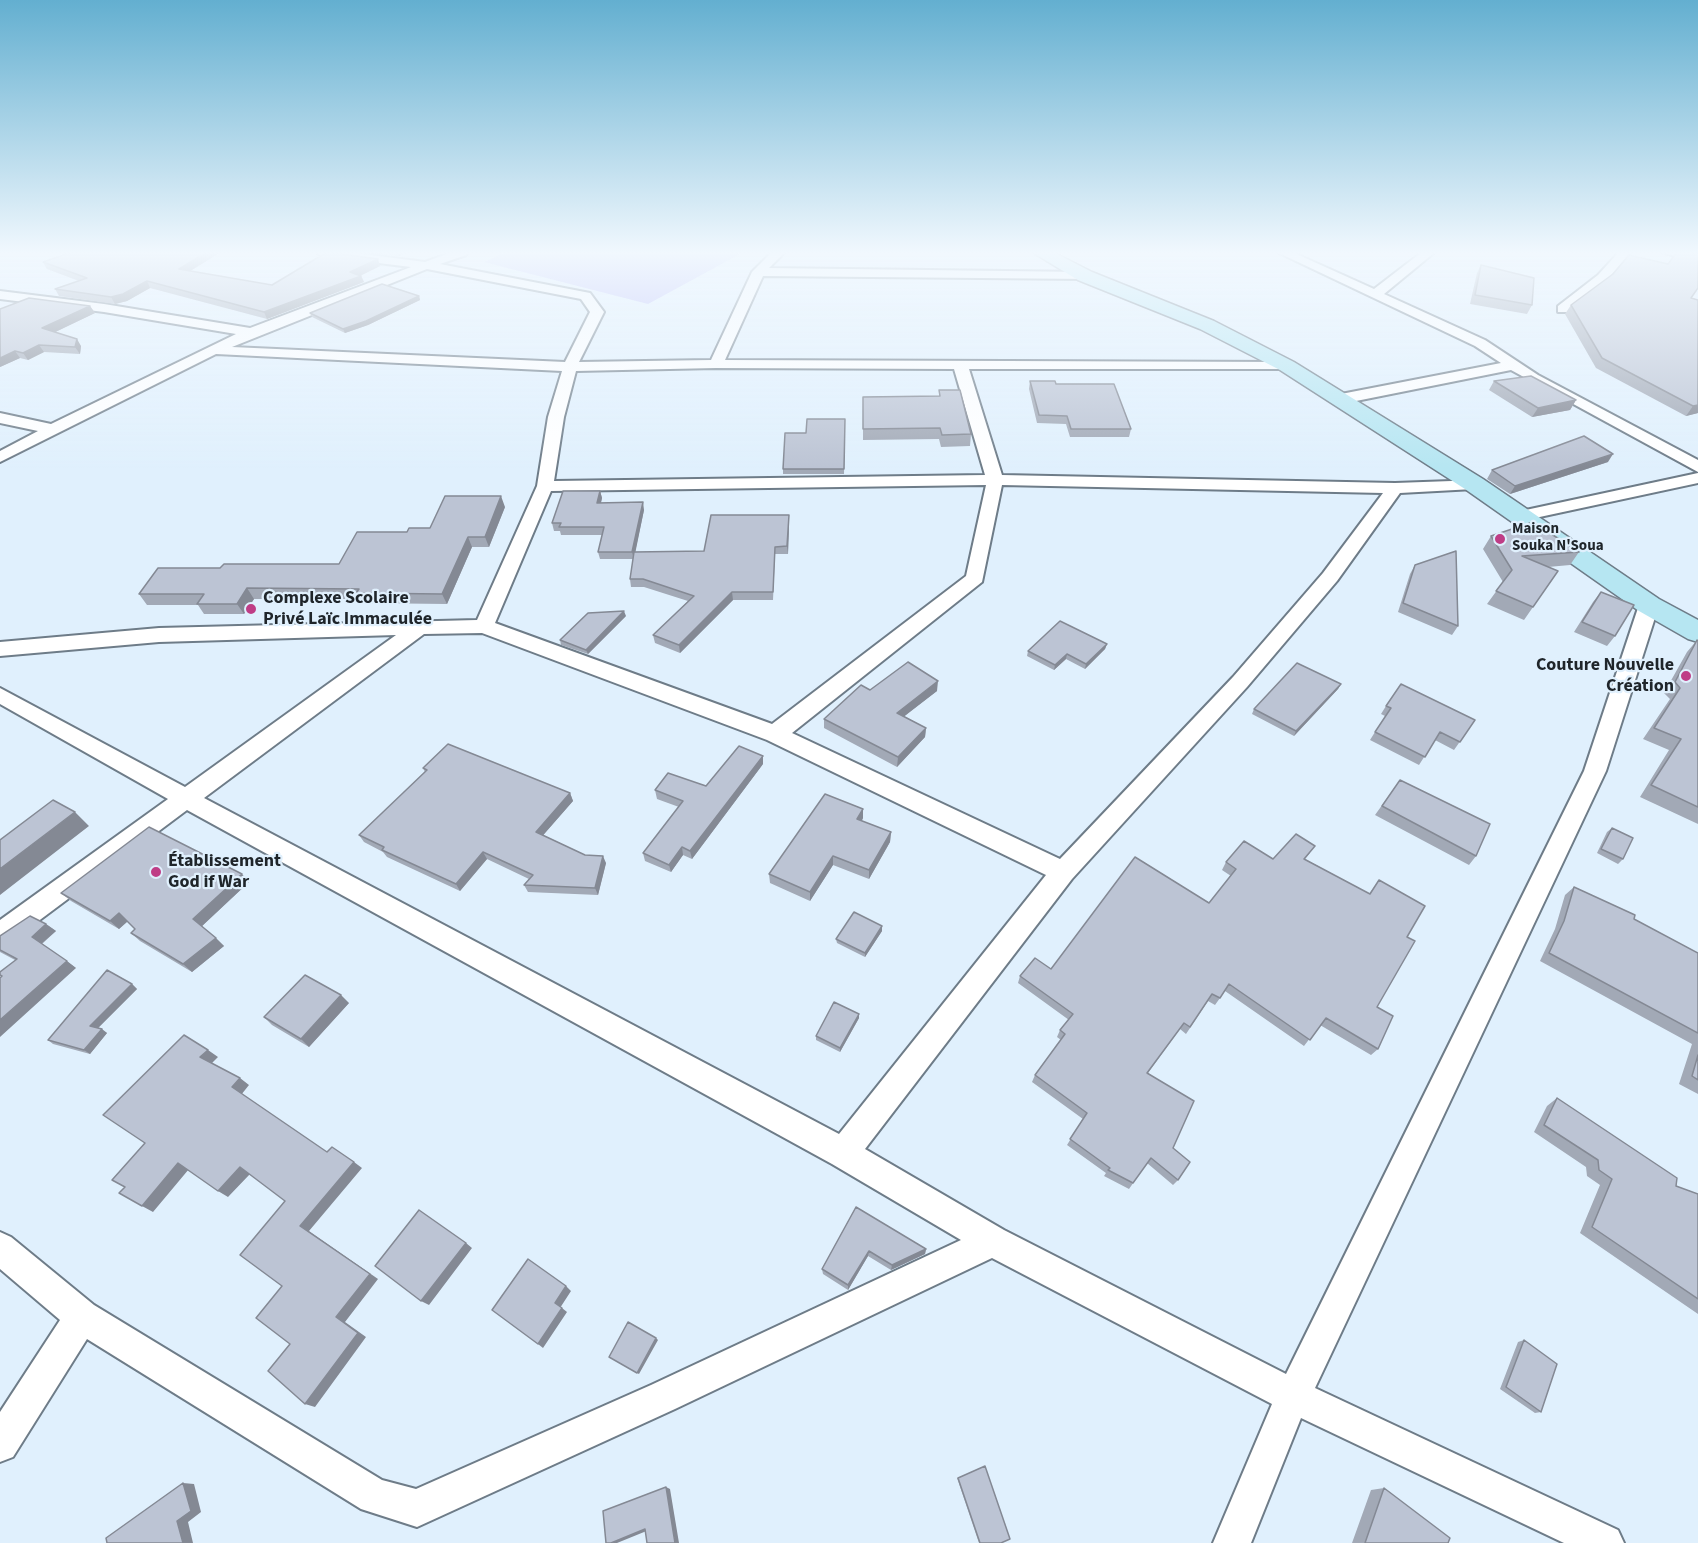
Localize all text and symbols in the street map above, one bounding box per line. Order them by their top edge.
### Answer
place label: Maison Souka N'Soua [1512,521,1604,556]
marker: Maison Souka N'Soua [1493,532,1507,546]
place label: Complexe Scolaire Privé Laïc Immaculée [263,588,432,630]
marker: Complexe Scolaire Privé Laïc Immaculée [244,602,258,616]
place label: Couture Nouvelle Création [1536,655,1674,698]
marker: Couture Nouvelle Création [1679,669,1693,683]
place label: Établissement God if War [168,851,281,894]
marker: Établissement God if War [149,865,163,879]

